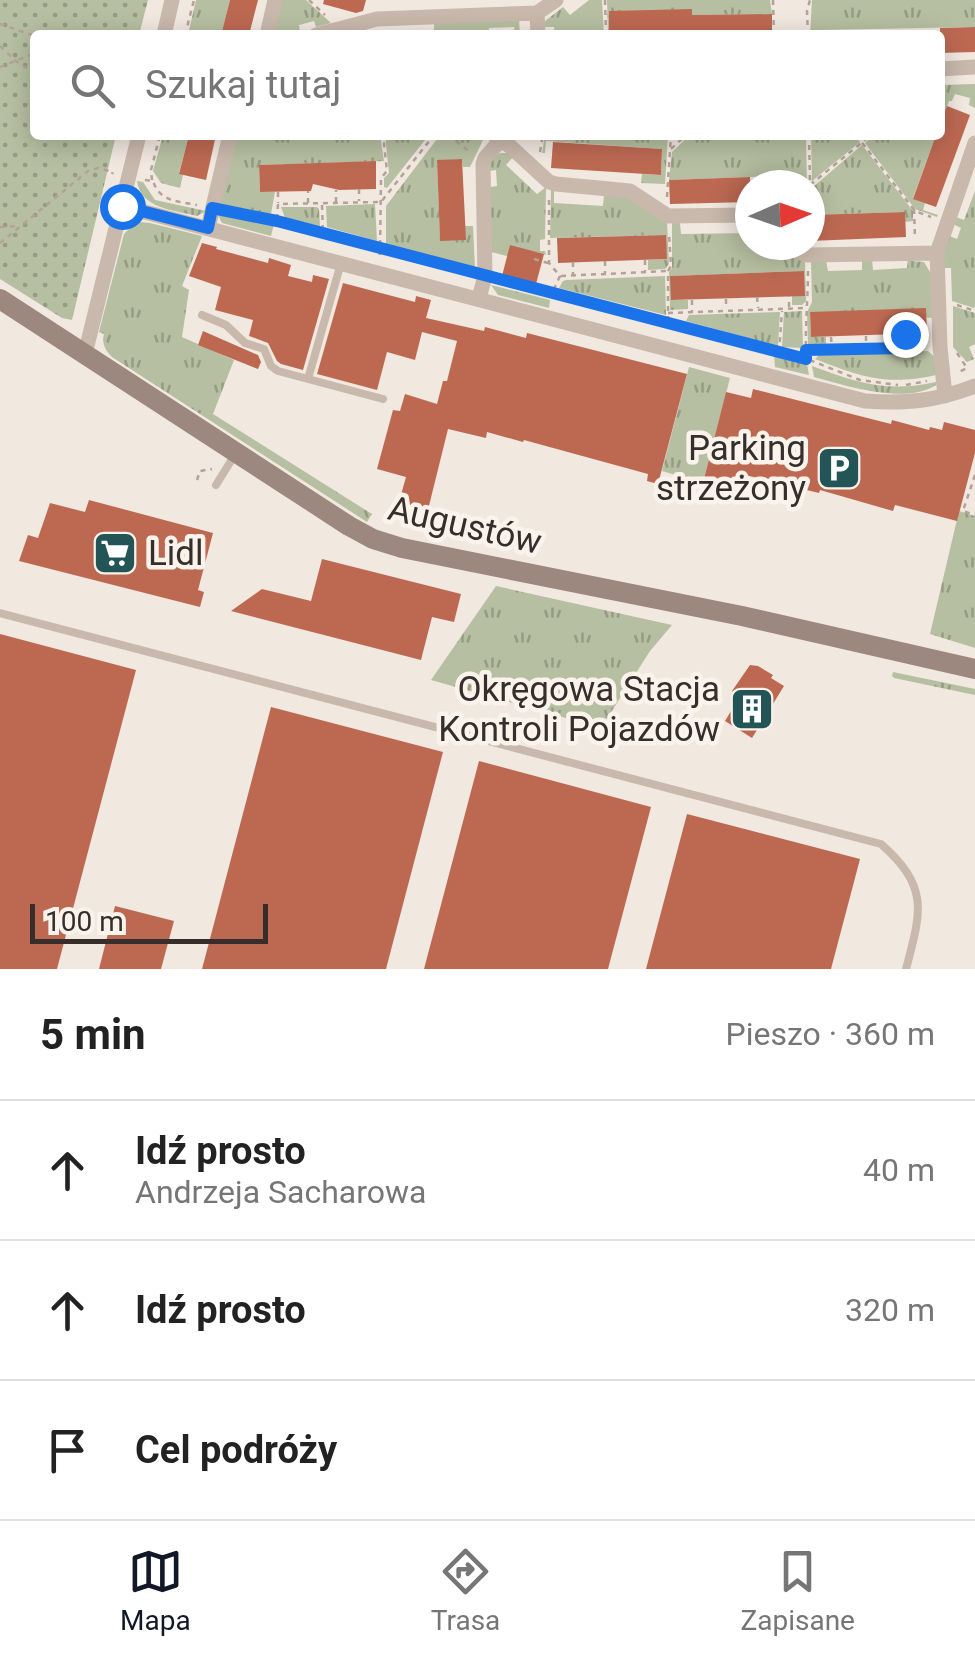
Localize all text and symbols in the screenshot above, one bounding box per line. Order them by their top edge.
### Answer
search box [30,30,945,140]
icon: search [65,58,120,113]
text: Szukaj tutaj [145,63,341,107]
north arrow [735,170,825,260]
route start [100,184,146,230]
route end [883,312,929,358]
place label: Parking strzeżony [656,428,806,509]
parking icon: Parking strzeżony [816,445,862,491]
street label: Augustów [384,488,546,563]
supermarket icon: Lidl [92,530,138,576]
place label: Lidl [148,533,204,574]
place label: Okręgowa Stacja Kontroli Pojazdów [438,669,720,750]
building icon: Okręgowa Stacja Kontroli Pojazdów [729,686,775,732]
scale bar [30,899,268,944]
text: 100 m [45,905,124,938]
text: 5 min [40,1010,146,1059]
text: Pieszo · 360 m [725,1015,935,1053]
text: Idź prosto [135,1129,306,1173]
icon: ahead [40,1143,95,1198]
text: 40 m [863,1151,935,1189]
text: Andrzeja Sacharowa [135,1173,426,1211]
icon: ahead [40,1283,95,1338]
text: Idź prosto [135,1288,306,1332]
text: 320 m [845,1291,935,1329]
icon: arrive [40,1423,95,1478]
text: Cel podróży [135,1428,337,1472]
tab: Mapa [120,1544,191,1637]
tab: Trasa [431,1544,500,1637]
tab: Zapisane [740,1544,855,1637]

